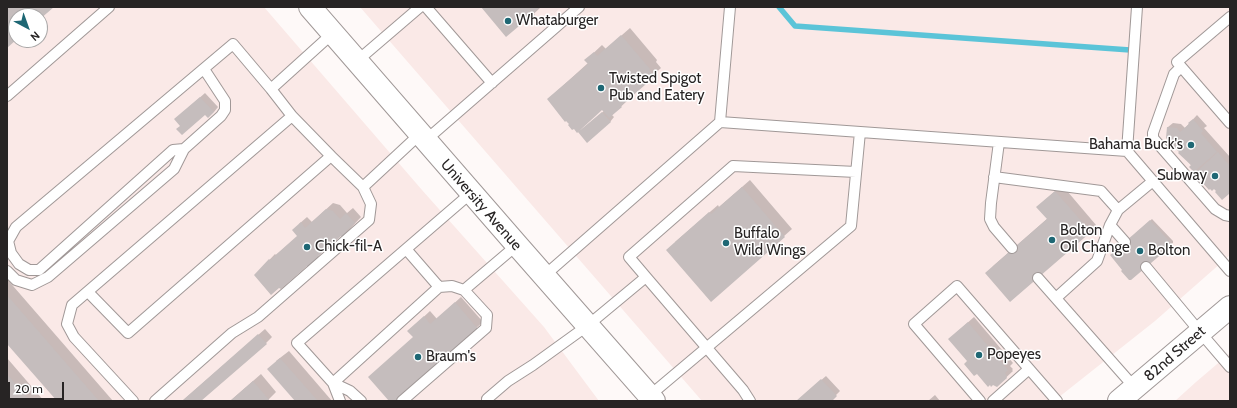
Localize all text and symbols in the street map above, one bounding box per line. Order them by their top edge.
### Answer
north arrow [8,8,48,48]
place label: Whataburger [516,12,598,30]
marker: Whataburger [503,16,513,26]
text: N [28,28,43,44]
place label: Twisted Spigot Pub and Eatery [609,70,705,105]
marker: Twisted Spigot Pub and Eatery [596,83,606,93]
place label: Bahama Buck's [1089,136,1183,154]
marker: Bahama Buck's [1186,140,1196,150]
street label: University Avenue [437,156,525,254]
place label: Subway [1157,167,1207,185]
marker: Subway [1210,171,1220,181]
place label: Bolton Oil Change [1060,222,1130,257]
place label: Buffalo Wild Wings [734,225,806,260]
marker: Bolton Oil Change [1047,235,1057,245]
place label: Chick-fil-A [315,238,382,256]
marker: Buffalo Wild Wings [721,238,731,248]
marker: Chick-fil-A [302,242,312,252]
place label: Bolton [1148,242,1190,260]
marker: Bolton [1135,246,1145,256]
street label: 82nd Street [1141,322,1209,386]
place label: Popeyes [987,346,1041,364]
place label: Braum's [426,348,476,366]
marker: Popeyes [974,350,984,360]
marker: Braum's [413,352,423,362]
scale bar [10,374,66,400]
text: 20 m [15,381,43,396]

